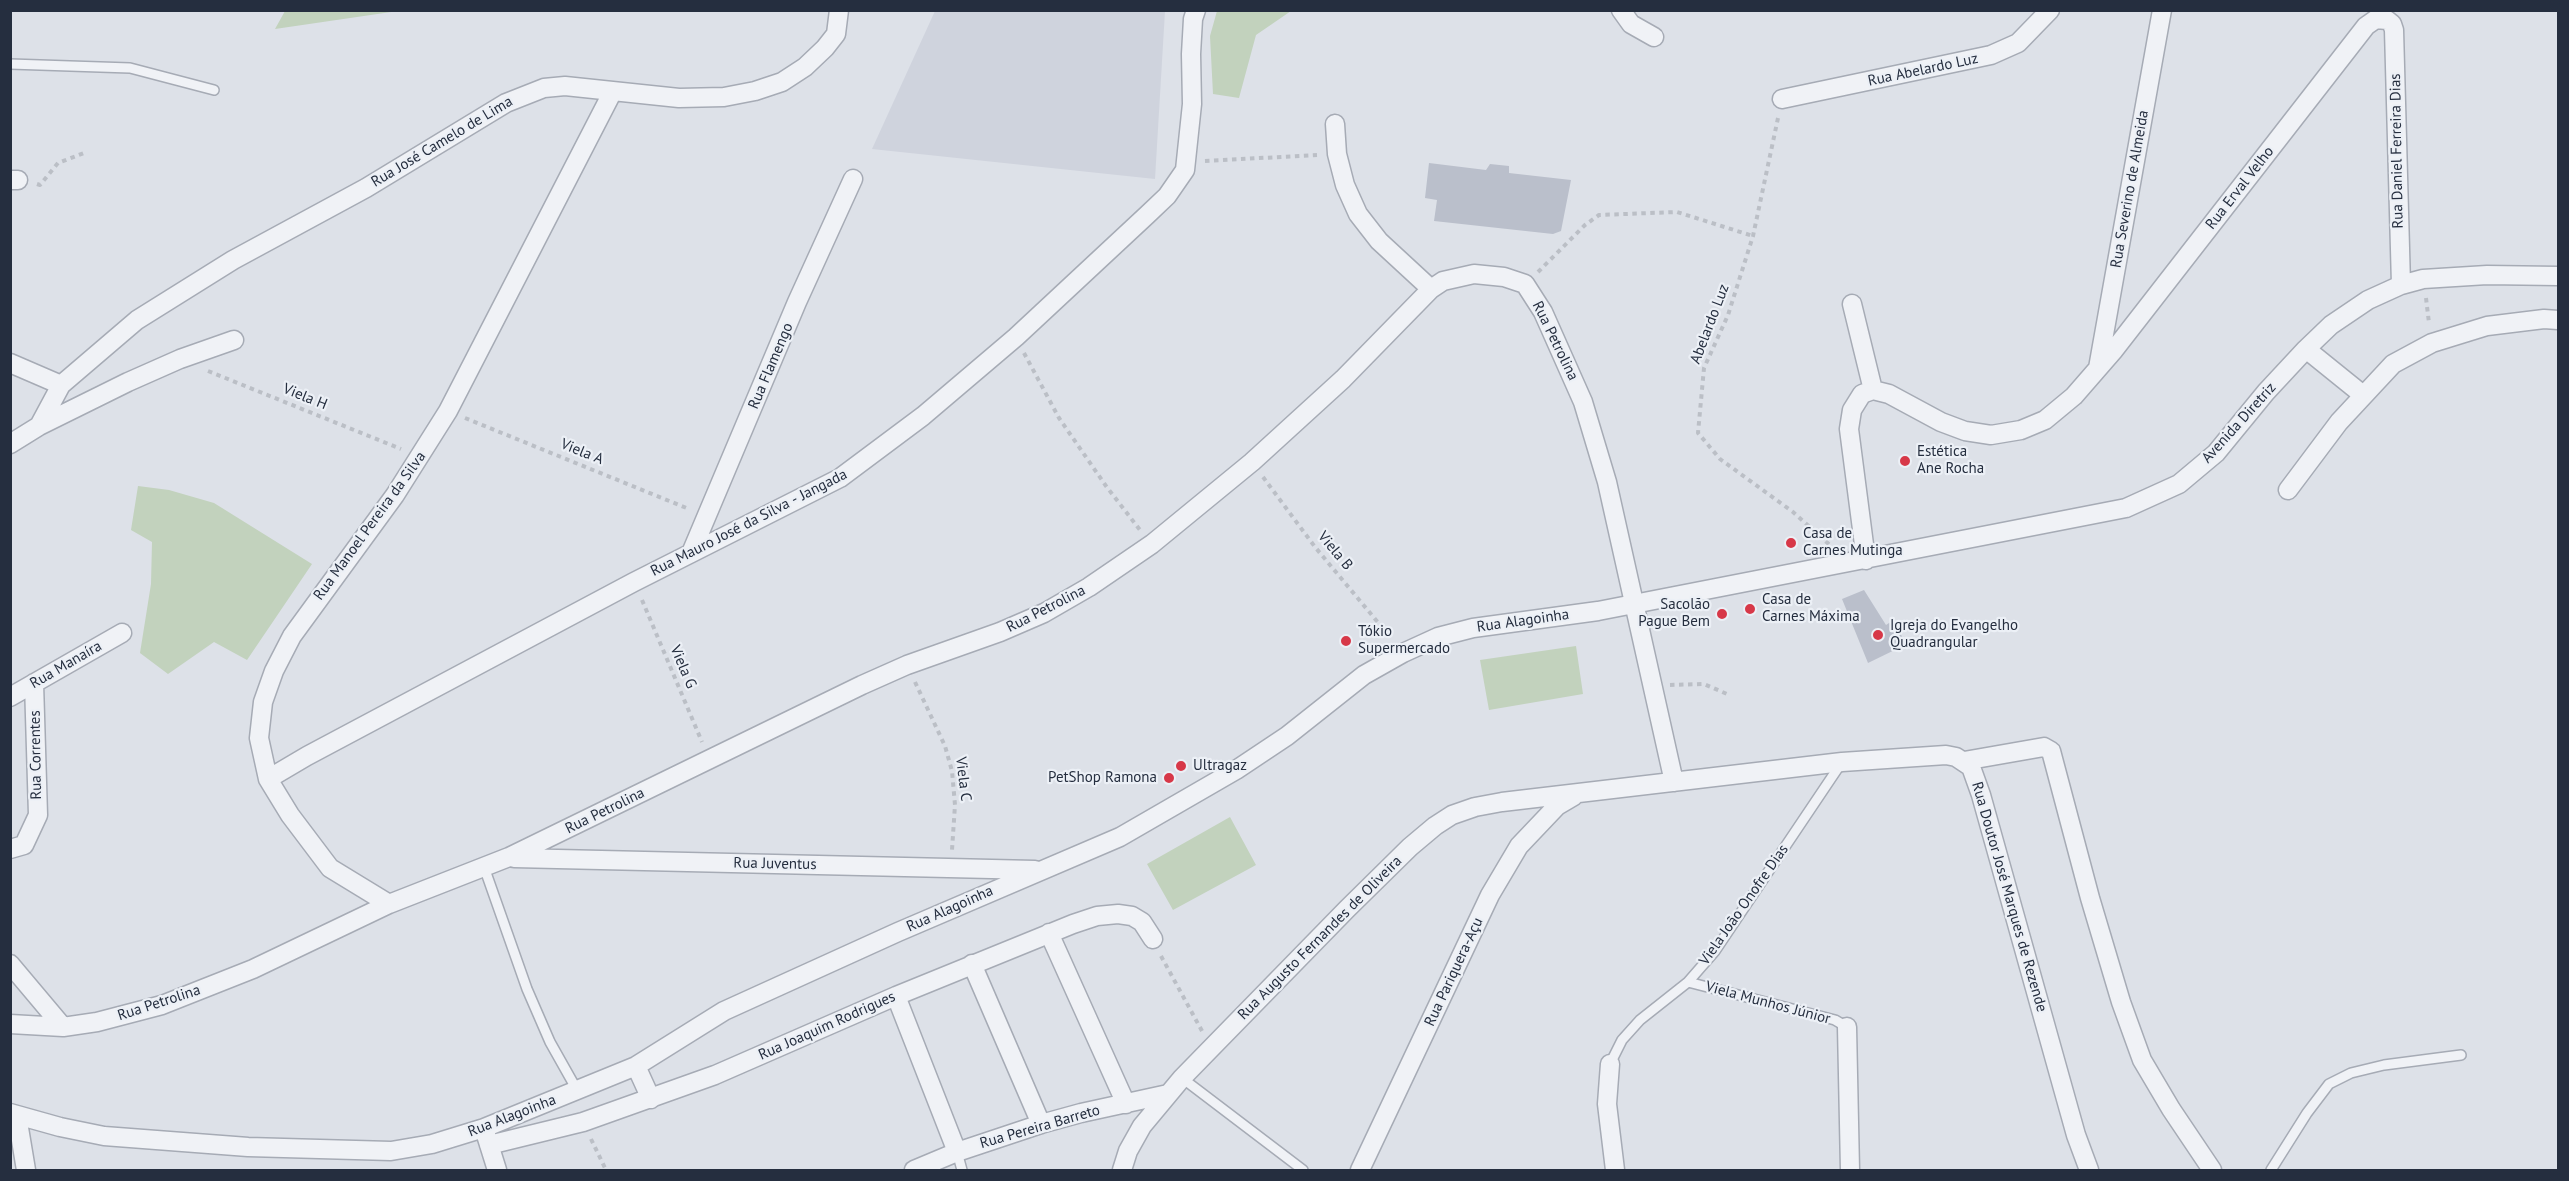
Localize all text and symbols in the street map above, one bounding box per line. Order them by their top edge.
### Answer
street label: Rua Abelardo Luz [1866,50,1980,90]
street label: Rua Daniel Ferreira Dias [2387,73,2407,229]
street label: Rua José Camelo de Lima [368,93,516,191]
street label: Rua Severino de Almeida [2107,109,2153,269]
street label: Rua Erval Velho [2202,143,2278,233]
street label: Abelardo Luz [1687,282,1733,366]
street label: Rua Petrolina [1528,298,1582,384]
street label: Rua Flamengo [745,320,797,412]
street label: Avenida Diretriz [2198,379,2280,467]
street label: Viela H [280,380,330,414]
street label: Viela A [558,435,606,469]
place label: Estética Ane Rocha [1917,443,1984,478]
street label: Rua Manoel Pereira da Silva [310,448,430,604]
marker: Estética Ane Rocha [1898,454,1912,468]
street label: Rua Mauro José da Silva - Jangada [648,465,850,581]
place label: Casa de Carnes Mutinga [1803,525,1903,560]
street label: Viela B [1314,528,1356,574]
marker: Casa de Carnes Mutinga [1784,536,1798,550]
street label: Rua Petrolina [1004,581,1088,637]
place label: Casa de Carnes Máxima [1762,591,1860,626]
place label: Sacolão Pague Bem [1638,596,1710,631]
marker: Casa de Carnes Máxima [1743,602,1757,616]
street label: Rua Alagoinha [1476,606,1570,636]
marker: Sacolão Pague Bem [1715,607,1729,621]
place label: Igreja do Evangelho Quadrangular [1890,617,2018,652]
place label: Tókio Supermercado [1358,623,1450,658]
marker: Igreja do Evangelho Quadrangular [1871,628,1885,642]
marker: Tókio Supermercado [1339,634,1353,648]
street label: Rua Manaíra [27,637,105,693]
street label: Viela G [666,643,700,691]
street label: Rua Correntes [26,710,46,800]
street label: Viela C [951,756,975,802]
place label: Ultragaz [1193,757,1247,775]
marker: Ultragaz [1174,759,1188,773]
place label: PetShop Ramona [1048,769,1157,787]
marker: PetShop Ramona [1162,771,1176,785]
street label: Rua Doutor José Marques de Rezende [1967,780,2051,1014]
street label: Rua Petrolina [562,784,648,838]
street label: Viela João Onofre Dias [1696,841,1792,969]
street label: Rua Augusto Fernandes de Oliveira [1234,852,1406,1024]
street label: Rua Juventus [733,854,817,874]
street label: Rua Alagoinha [904,882,996,936]
street label: Rua Pariquera-Açu [1421,915,1487,1029]
street label: Viela Munhos Júnior [1704,978,1832,1028]
street label: Rua Petrolina [115,981,203,1025]
street label: Rua Joaquim Rodrigues [756,988,898,1064]
street label: Rua Alagoinha [465,1091,559,1141]
street label: Rua Pereira Barreto [978,1101,1102,1153]

